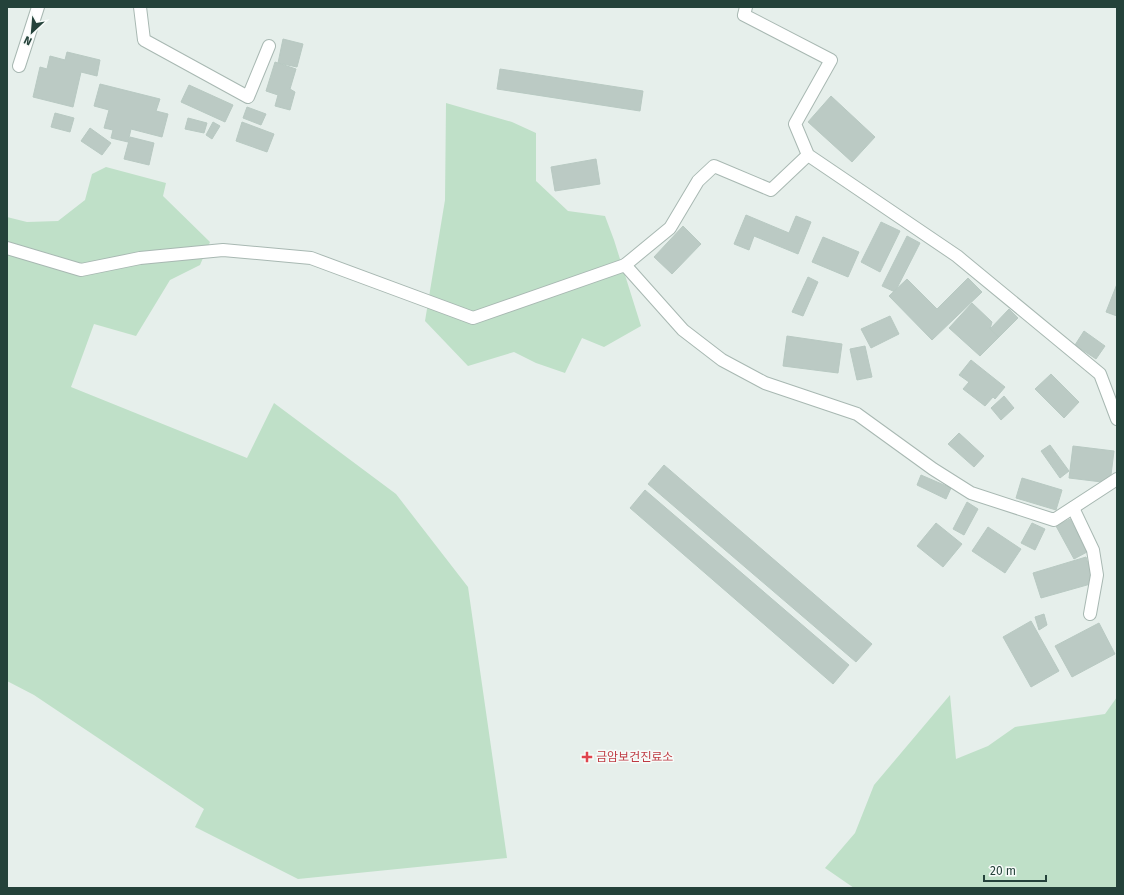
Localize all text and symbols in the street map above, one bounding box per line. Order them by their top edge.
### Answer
north arrow [12,12,52,52]
text: N [22,33,34,48]
place label: 금암보건진료소 [596,750,673,764]
marker: 금암보건진료소 [581,751,593,763]
scale bar [984,857,1046,883]
text: 20 m [990,864,1016,878]

